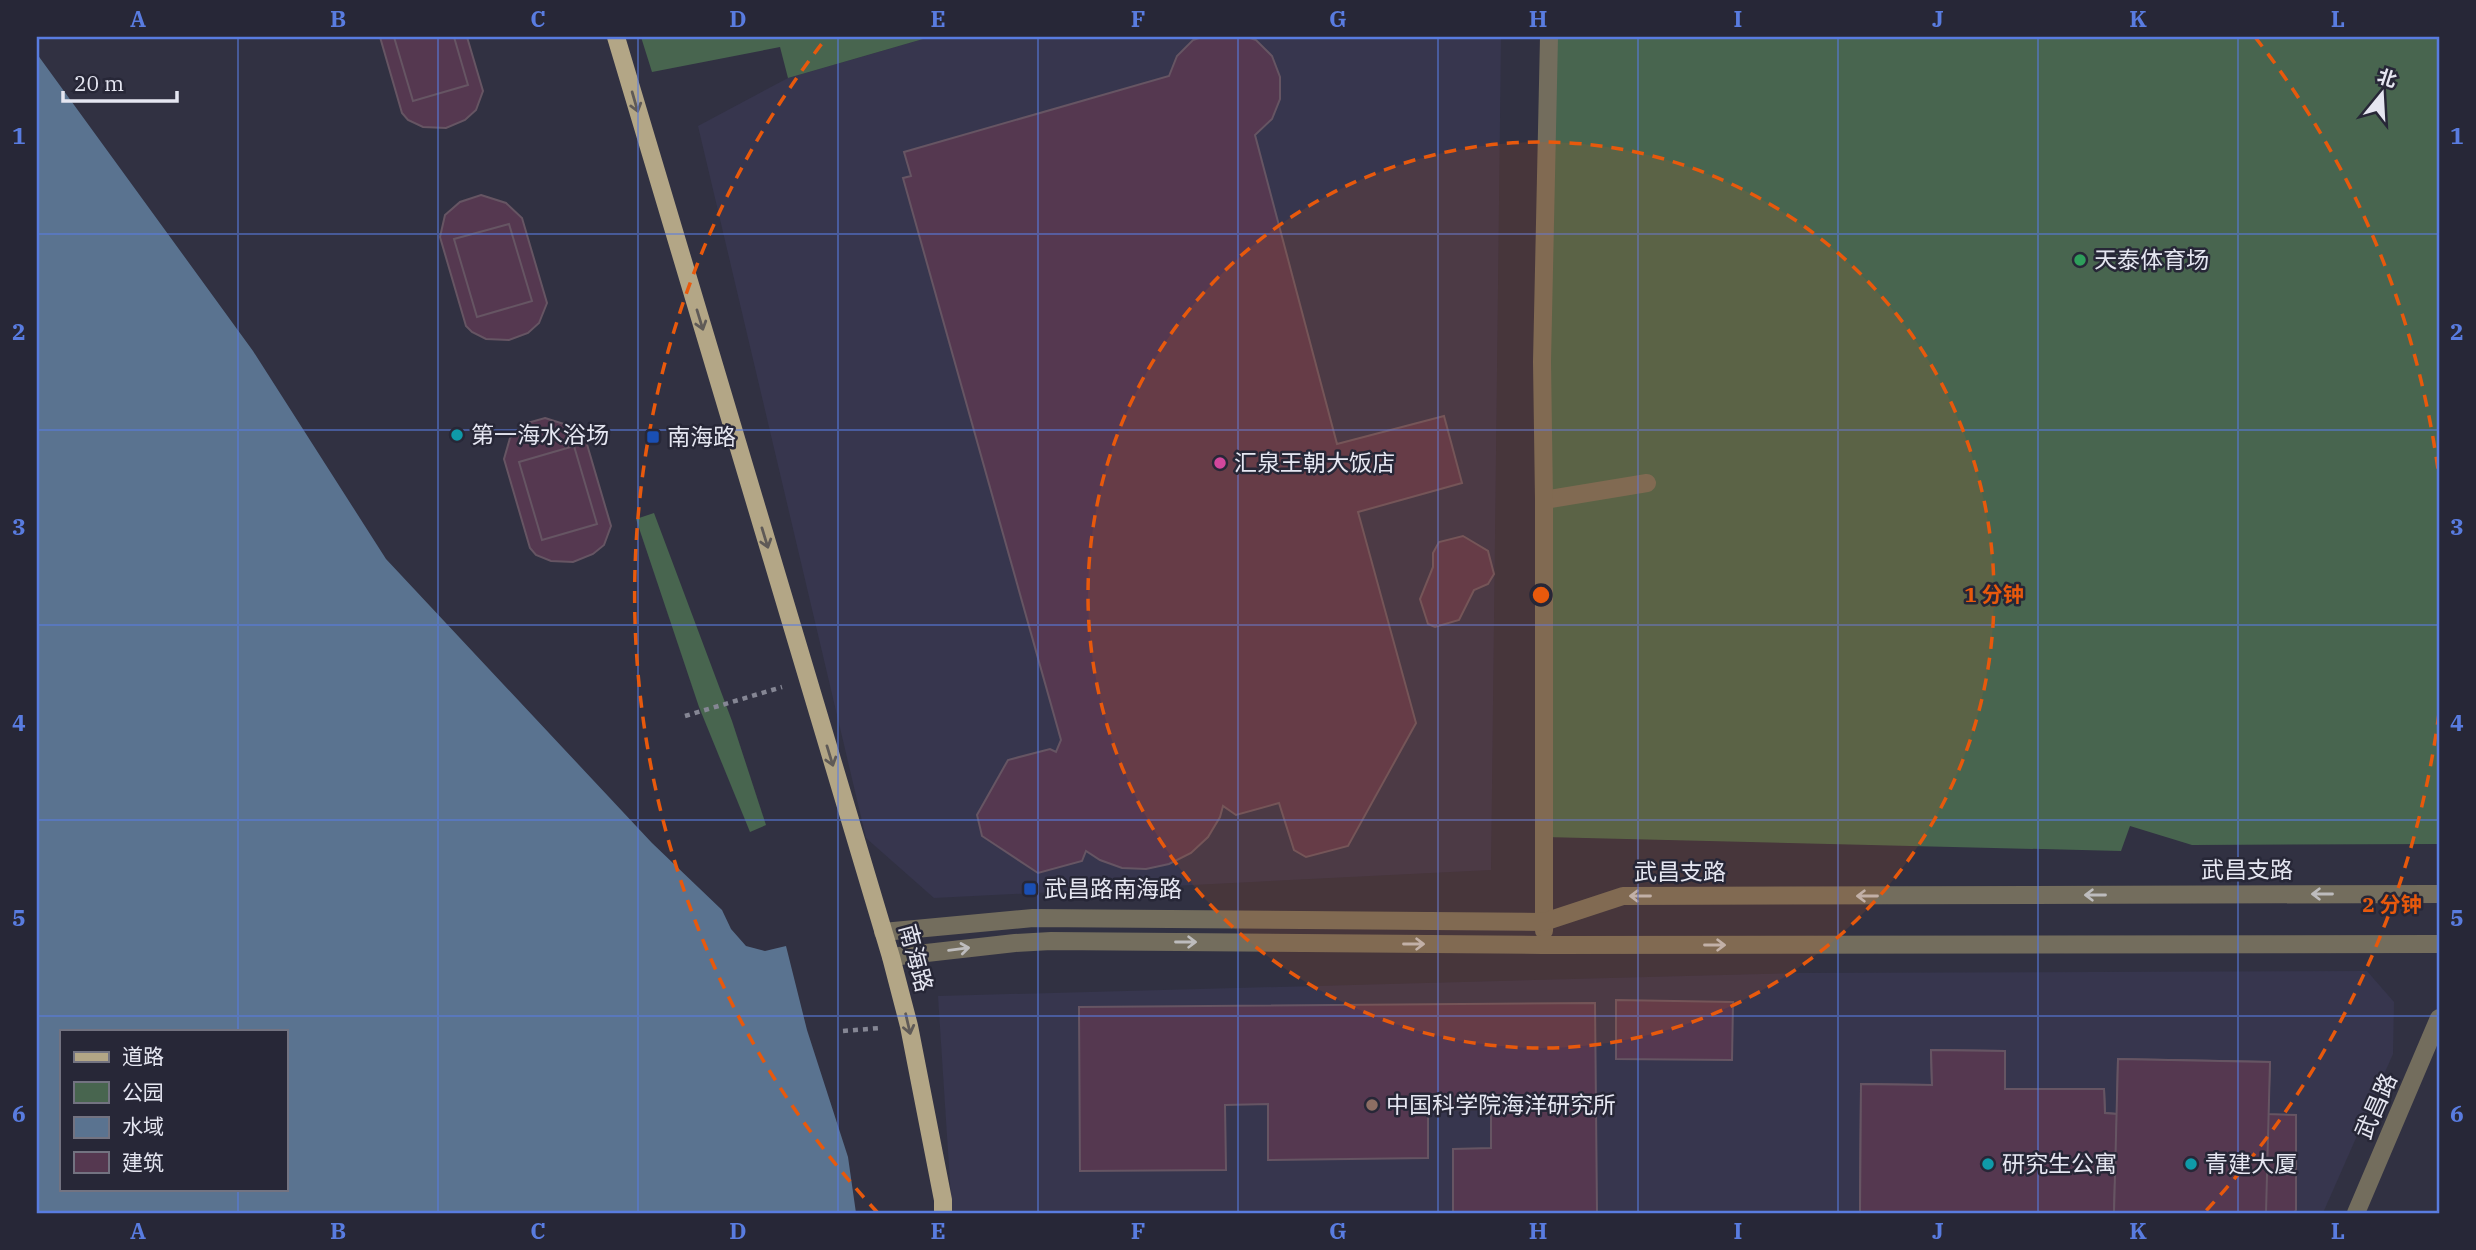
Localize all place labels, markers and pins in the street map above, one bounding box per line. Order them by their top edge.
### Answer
place label: 天泰体育场 [2094,244,2209,274]
marker: 天泰体育场 [2072,252,2088,268]
place label: 第一海水浴场 [471,419,609,449]
place label: 南海路 [667,421,736,451]
marker: 第一海水浴场 [449,427,465,443]
marker: 南海路 [645,429,661,445]
place label: 汇泉王朝大饭店 [1234,447,1395,477]
marker: 汇泉王朝大饭店 [1212,455,1228,471]
centre of rings [1529,583,1553,607]
place label: 武昌路南海路 [1044,873,1182,903]
marker: 武昌路南海路 [1022,881,1038,897]
place label: 中国科学院海洋研究所 [1386,1089,1616,1119]
marker: 中国科学院海洋研究所 [1364,1097,1380,1113]
place label: 研究生公寓 [2002,1148,2117,1178]
place label: 青建大厦 [2205,1148,2297,1178]
marker: 研究生公寓 [1980,1156,1996,1172]
marker: 青建大厦 [2183,1156,2199,1172]

